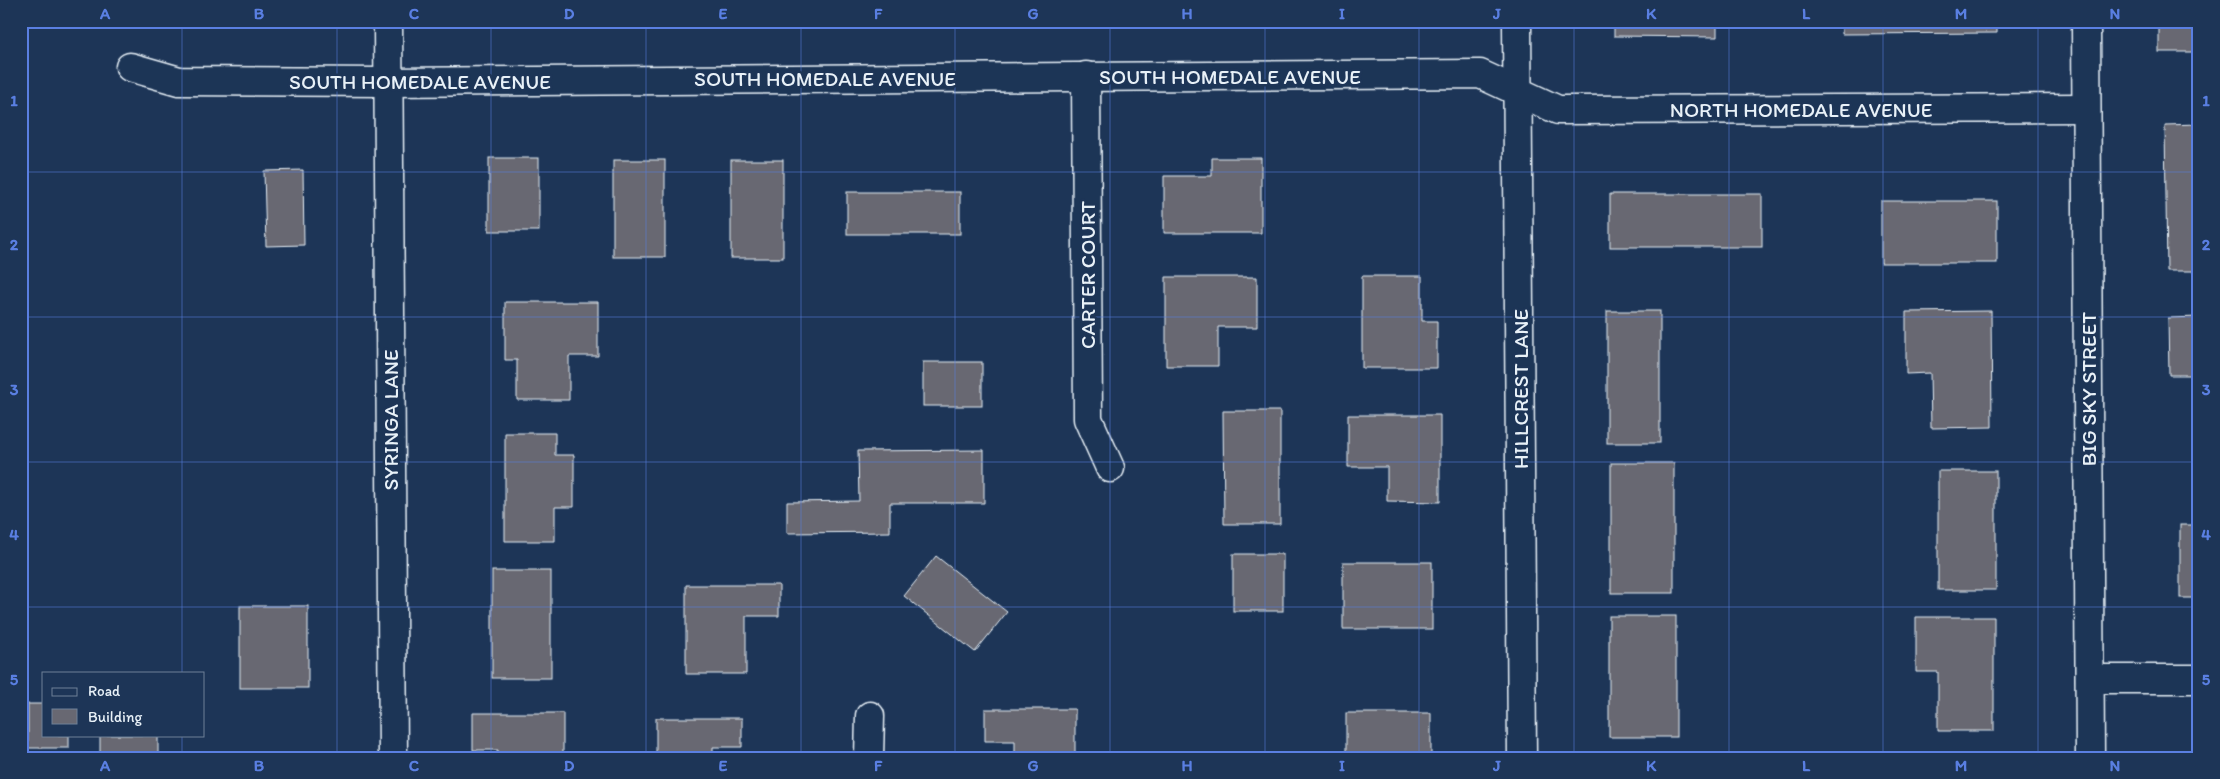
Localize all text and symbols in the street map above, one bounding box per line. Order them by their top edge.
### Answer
text: A [99,4,111,23]
text: B [254,4,265,23]
text: C [409,4,420,23]
text: D [564,4,575,23]
text: E [719,4,728,23]
text: F [874,4,883,23]
text: G [1027,4,1039,23]
text: H [1181,4,1193,23]
text: I [1339,4,1345,23]
text: J [1492,4,1501,23]
text: K [1646,4,1657,23]
text: L [1802,4,1811,23]
text: M [1955,4,1967,23]
text: N [2110,4,2120,23]
street label: SOUTH HOMEDALE AVENUE [1099,64,1361,89]
street label: SOUTH HOMEDALE AVENUE [694,66,956,91]
street label: SOUTH HOMEDALE AVENUE [289,69,551,94]
text: 1 [10,91,18,110]
text: 1 [2202,91,2210,110]
street label: NORTH HOMEDALE AVENUE [1670,97,1932,122]
street label: CARTER COURT [1075,201,1100,349]
text: 2 [10,235,19,254]
text: 2 [2202,235,2211,254]
street label: HILLCREST LANE [1508,309,1533,469]
street label: BIG SKY STREET [2076,312,2101,466]
street label: SYRINGA LANE [378,349,403,491]
text: 3 [10,380,19,399]
text: 3 [2202,380,2211,399]
text: 4 [9,525,19,544]
text: 4 [2201,525,2211,544]
text: 5 [10,670,19,689]
text: 5 [2202,670,2211,689]
legend [42,672,205,736]
text: Road [88,682,121,700]
text: Building [88,708,142,726]
text: A [99,756,111,775]
text: B [254,756,265,775]
text: C [409,756,420,775]
text: D [564,756,575,775]
text: E [719,756,728,775]
text: F [874,756,883,775]
text: G [1027,756,1039,775]
text: H [1181,756,1193,775]
text: I [1339,756,1345,775]
text: J [1492,756,1501,775]
text: K [1646,756,1657,775]
text: L [1802,756,1811,775]
text: M [1955,756,1967,775]
text: N [2110,756,2120,775]

